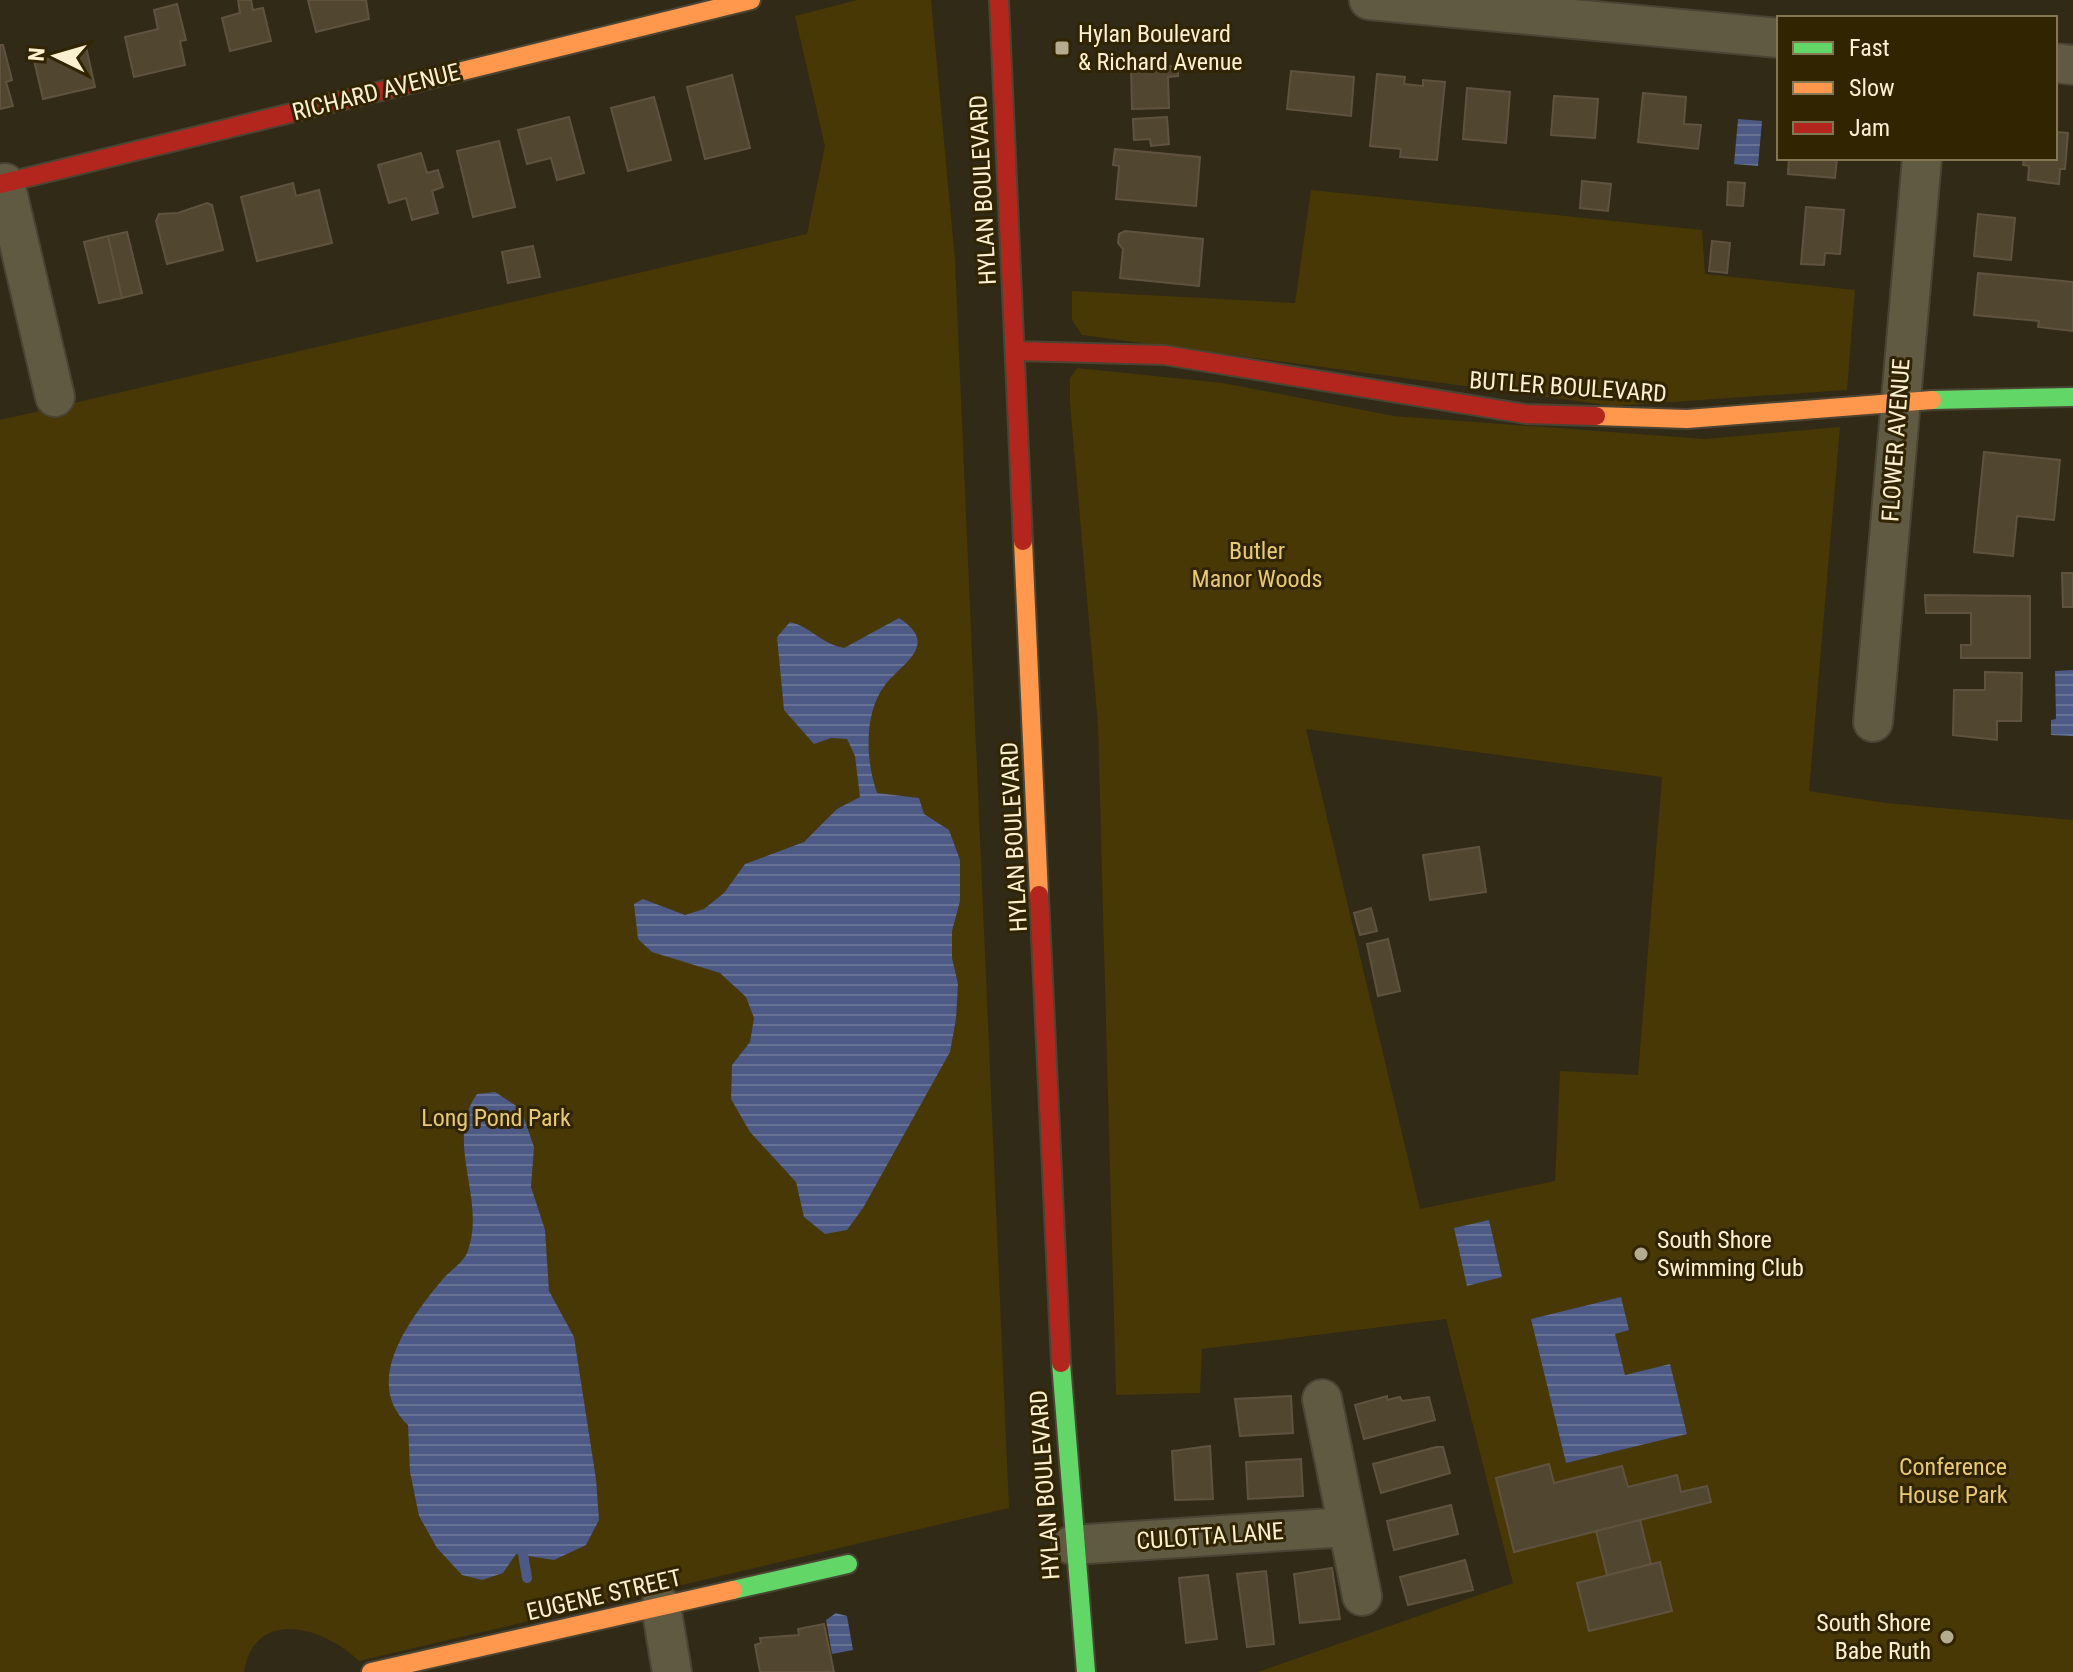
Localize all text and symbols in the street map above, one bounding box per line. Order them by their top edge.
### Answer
north arrow [16,16,96,96]
legend [1777,16,2057,160]
place label: Hylan Boulevard & Richard Avenue [1078,20,1243,76]
text: Fast [1849,34,1890,62]
marker: Hylan Boulevard & Richard Avenue [1053,39,1071,57]
text: N [24,46,50,62]
street label: RICHARD AVENUE [289,58,463,126]
text: Slow [1849,74,1895,102]
street label: HYLAN BOULEVARD [964,94,1002,286]
text: Jam [1849,114,1890,142]
street label: FLOWER AVENUE [1876,357,1916,523]
street label: BUTLER BOULEVARD [1468,366,1668,408]
park label: Butler Manor Woods [1192,537,1322,593]
street label: HYLAN BOULEVARD [995,741,1033,933]
park label: Long Pond Park [421,1104,571,1132]
place label: South Shore Swimming Club [1657,1226,1804,1282]
marker: South Shore Swimming Club [1632,1245,1650,1263]
street label: HYLAN BOULEVARD [1024,1389,1066,1581]
park label: Conference House Park [1898,1453,2008,1509]
street label: CULOTTA LANE [1135,1517,1285,1555]
street label: EUGENE STREET [524,1564,684,1626]
place label: South Shore Babe Ruth [1816,1609,1931,1665]
marker: South Shore Babe Ruth [1938,1628,1956,1646]

